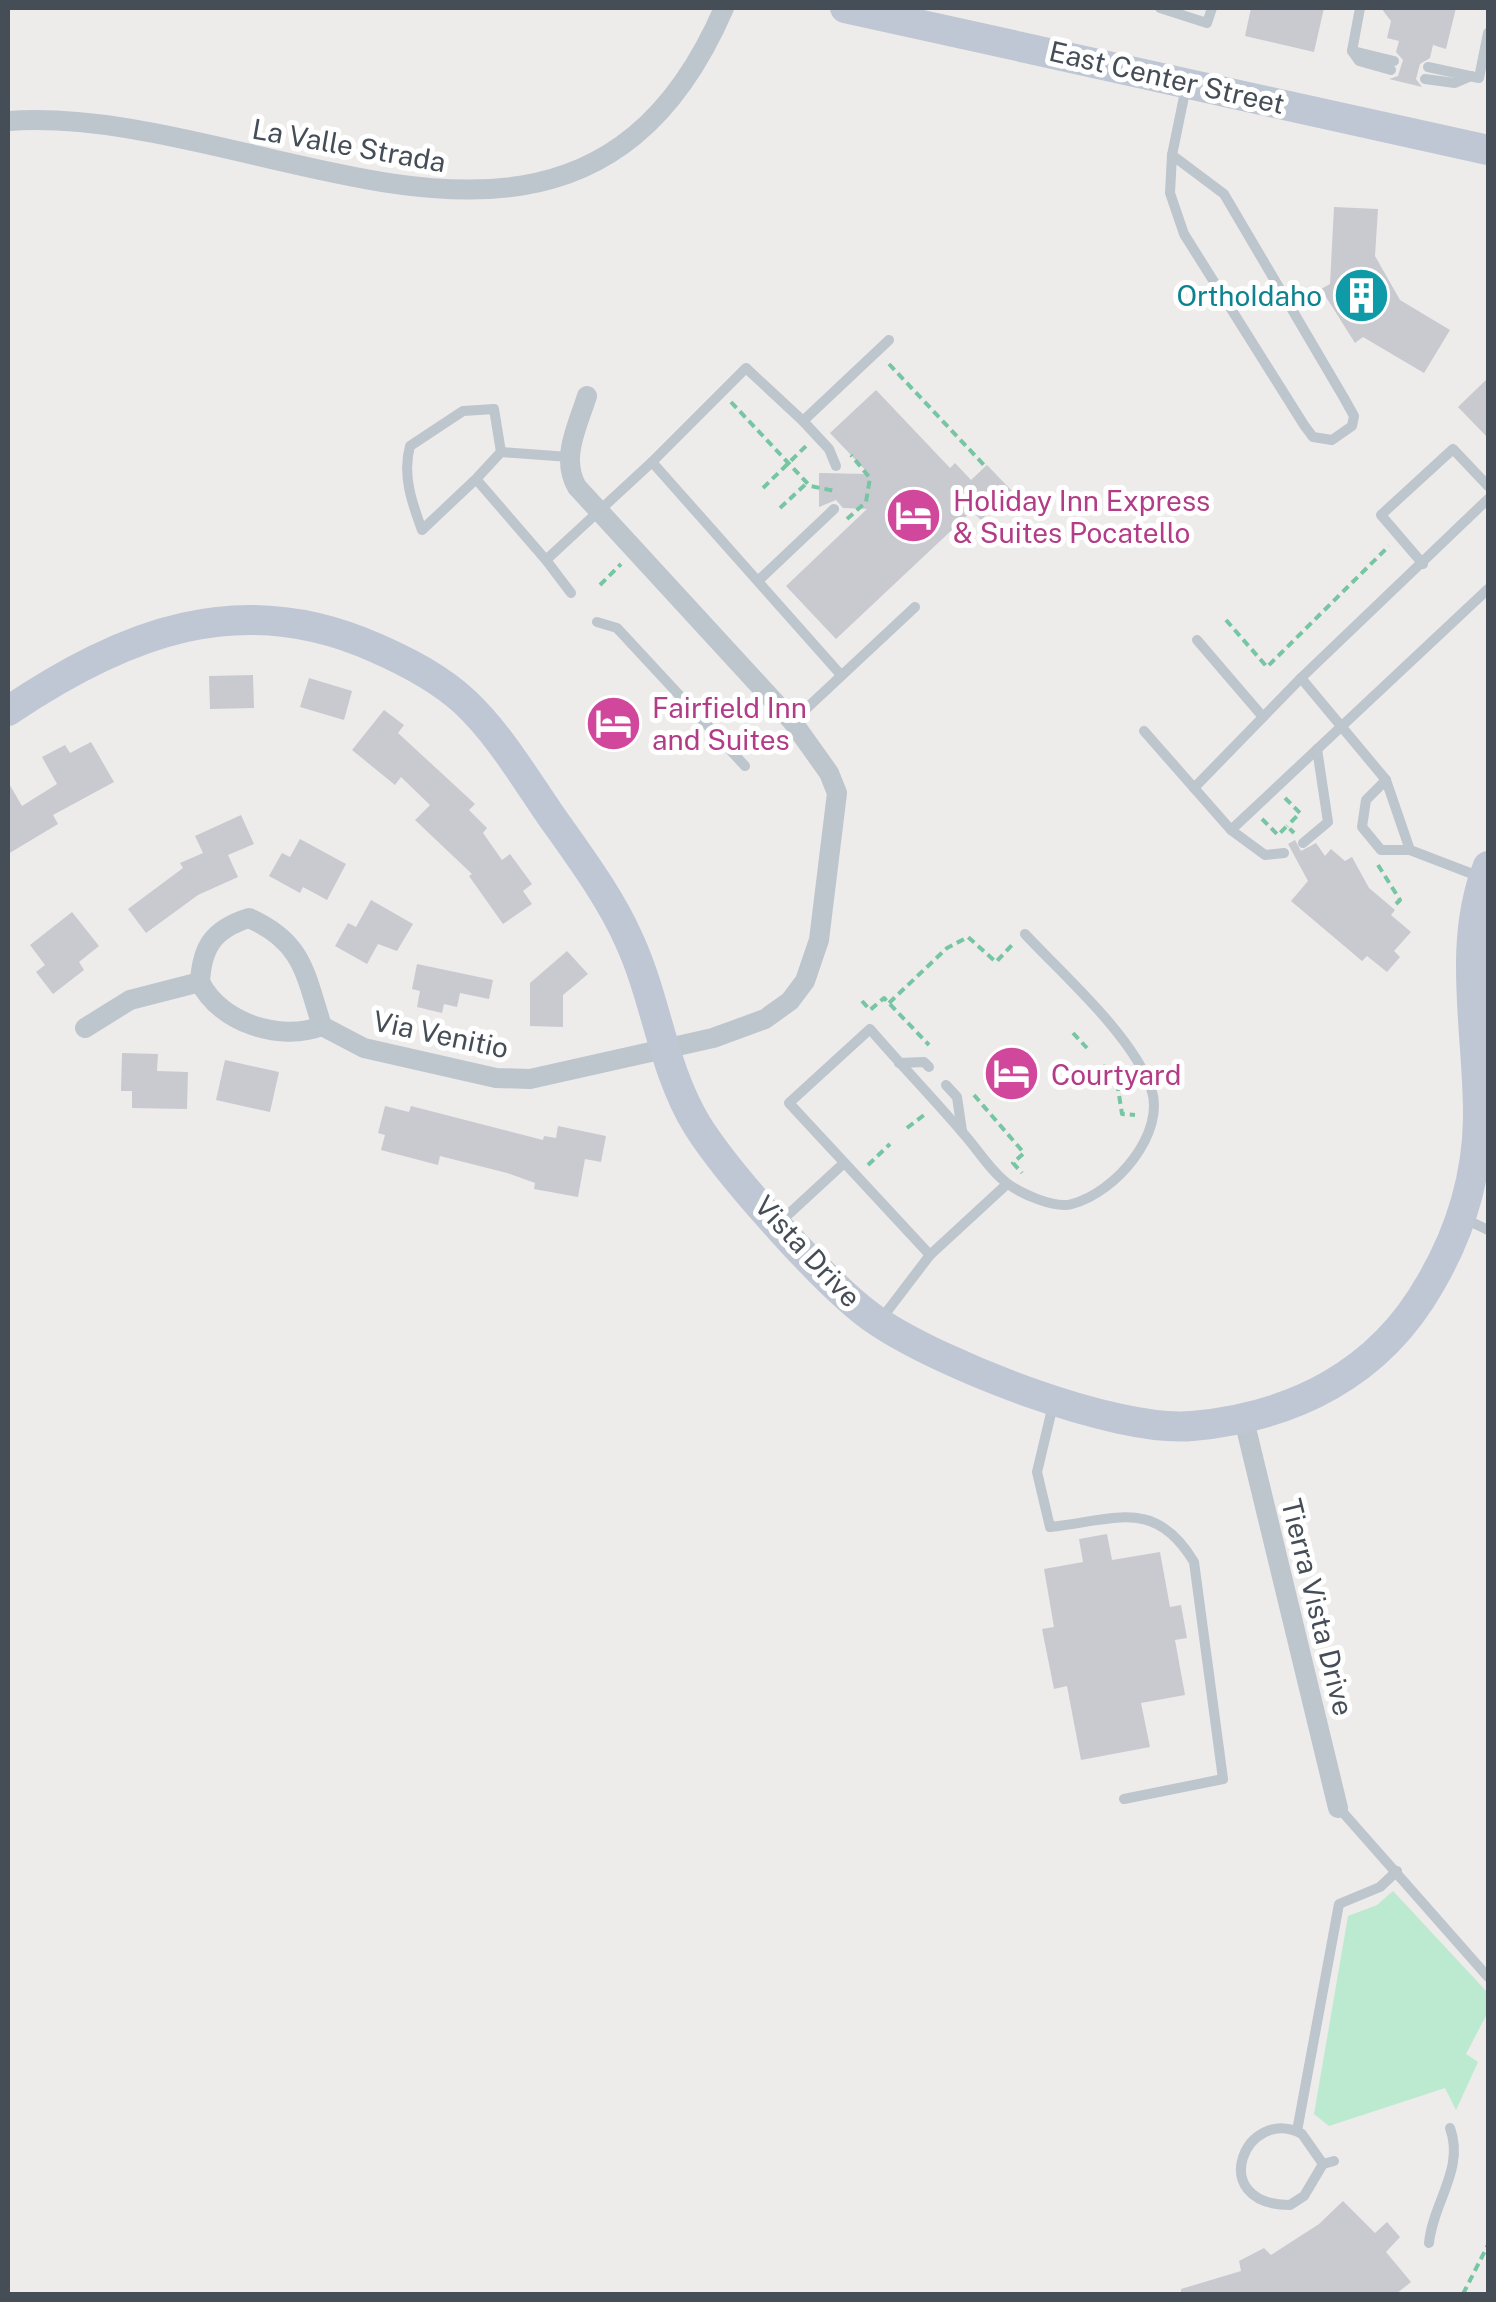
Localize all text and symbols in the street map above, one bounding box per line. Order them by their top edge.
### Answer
street label: East Center Street [1046,34,1288,120]
street label: La Valle Strada [250,112,448,178]
building icon: OrthoIdaho [1331,265,1391,325]
place label: OrthoIdaho [1177,279,1322,312]
place label: Holiday Inn Express & Suites Pocatello [953,484,1210,549]
hotel icon: Holiday Inn Express & Suites Pocatello [884,486,944,546]
place label: Fairfield Inn and Suites [652,691,807,756]
hotel icon: Fairfield Inn and Suites [583,693,643,753]
street label: Via Venitio [370,1004,512,1064]
hotel icon: Courtyard [982,1044,1042,1104]
place label: Courtyard [1051,1058,1181,1091]
street label: Vista Drive [748,1189,868,1313]
street label: Tierra Vista Drive [1275,1495,1361,1719]

